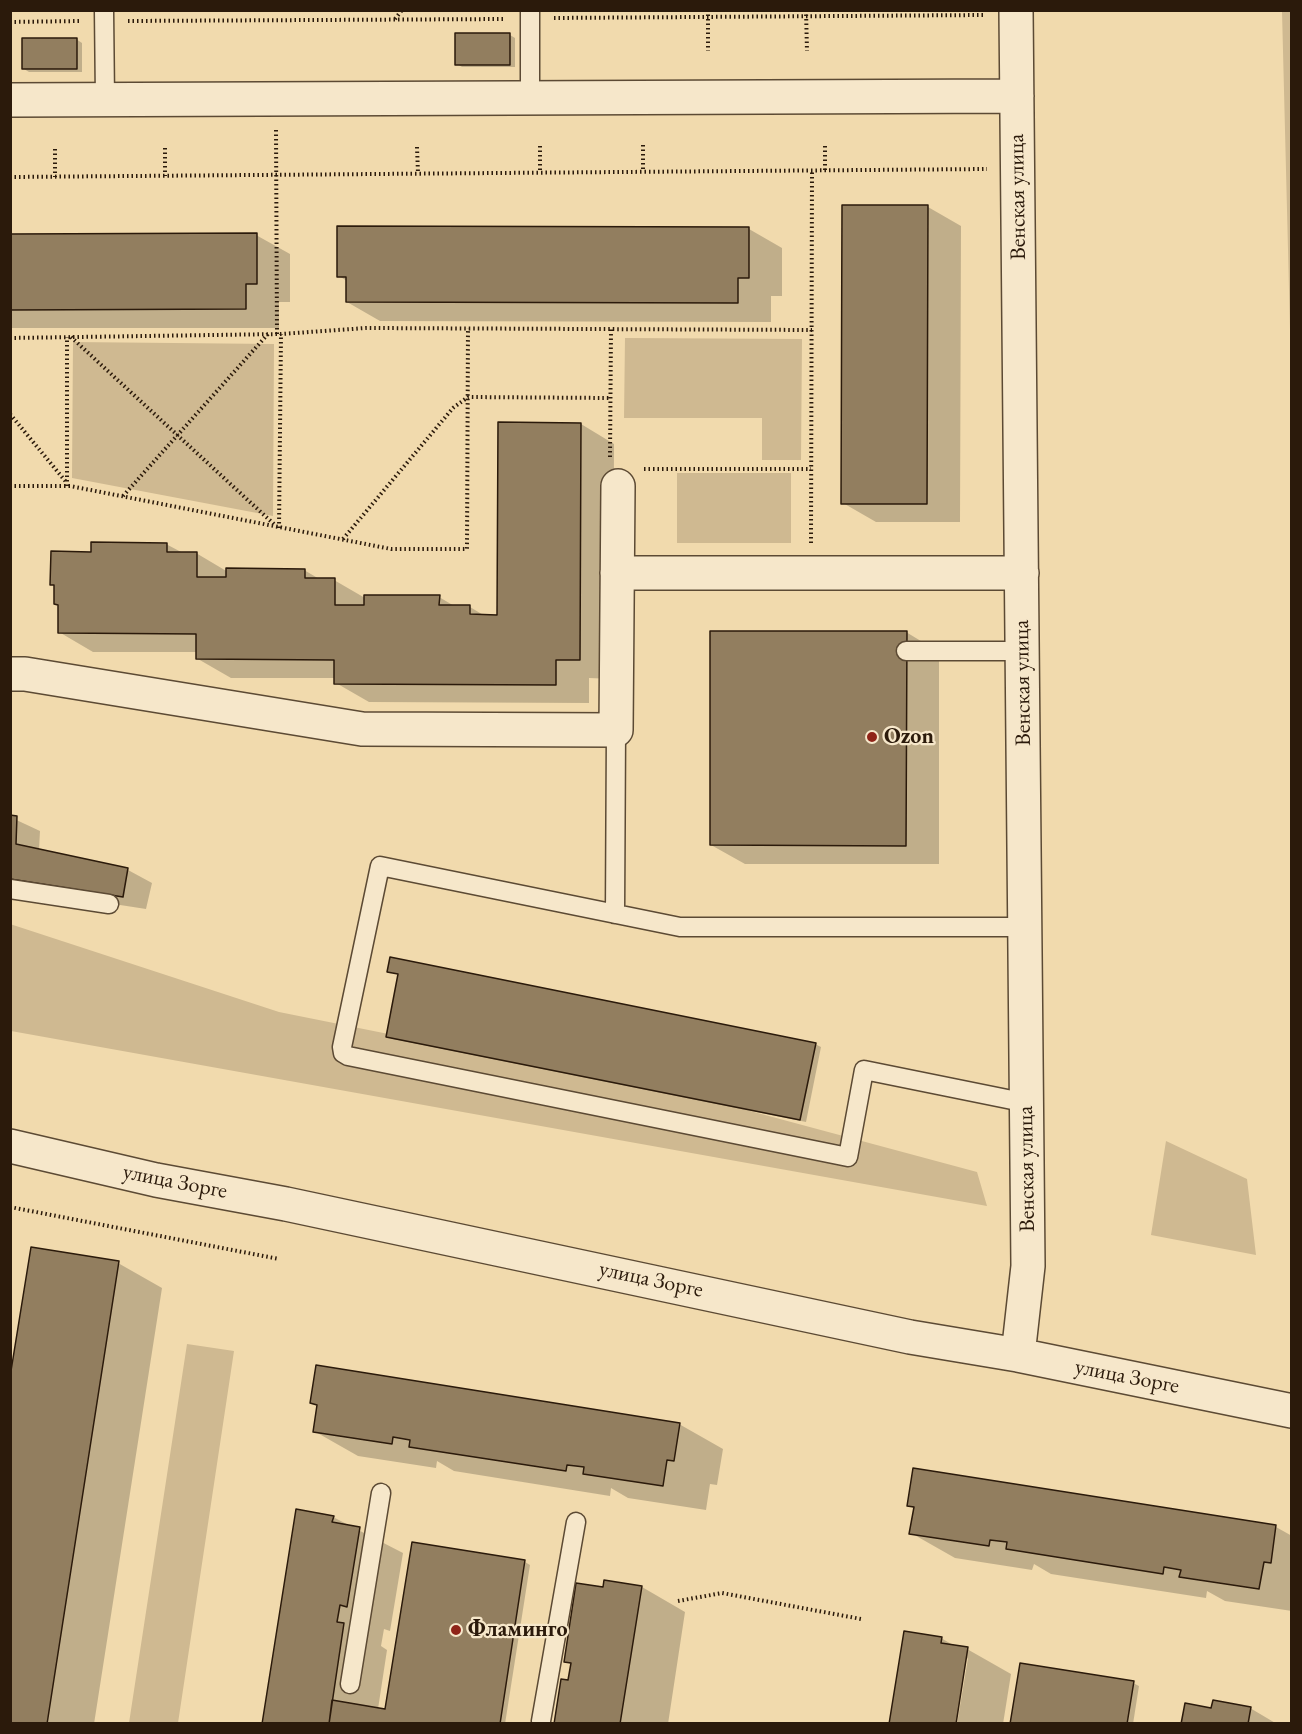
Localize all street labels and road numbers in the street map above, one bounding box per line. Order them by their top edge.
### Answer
street label: Венская улица [1004,134,1032,260]
street label: Венская улица [1009,620,1037,746]
street label: Венская улица [1013,1106,1041,1232]
street label: улица Зорге [121,1159,229,1205]
street label: улица Зорге [597,1256,705,1304]
street label: улица Зорге [1073,1354,1181,1400]

